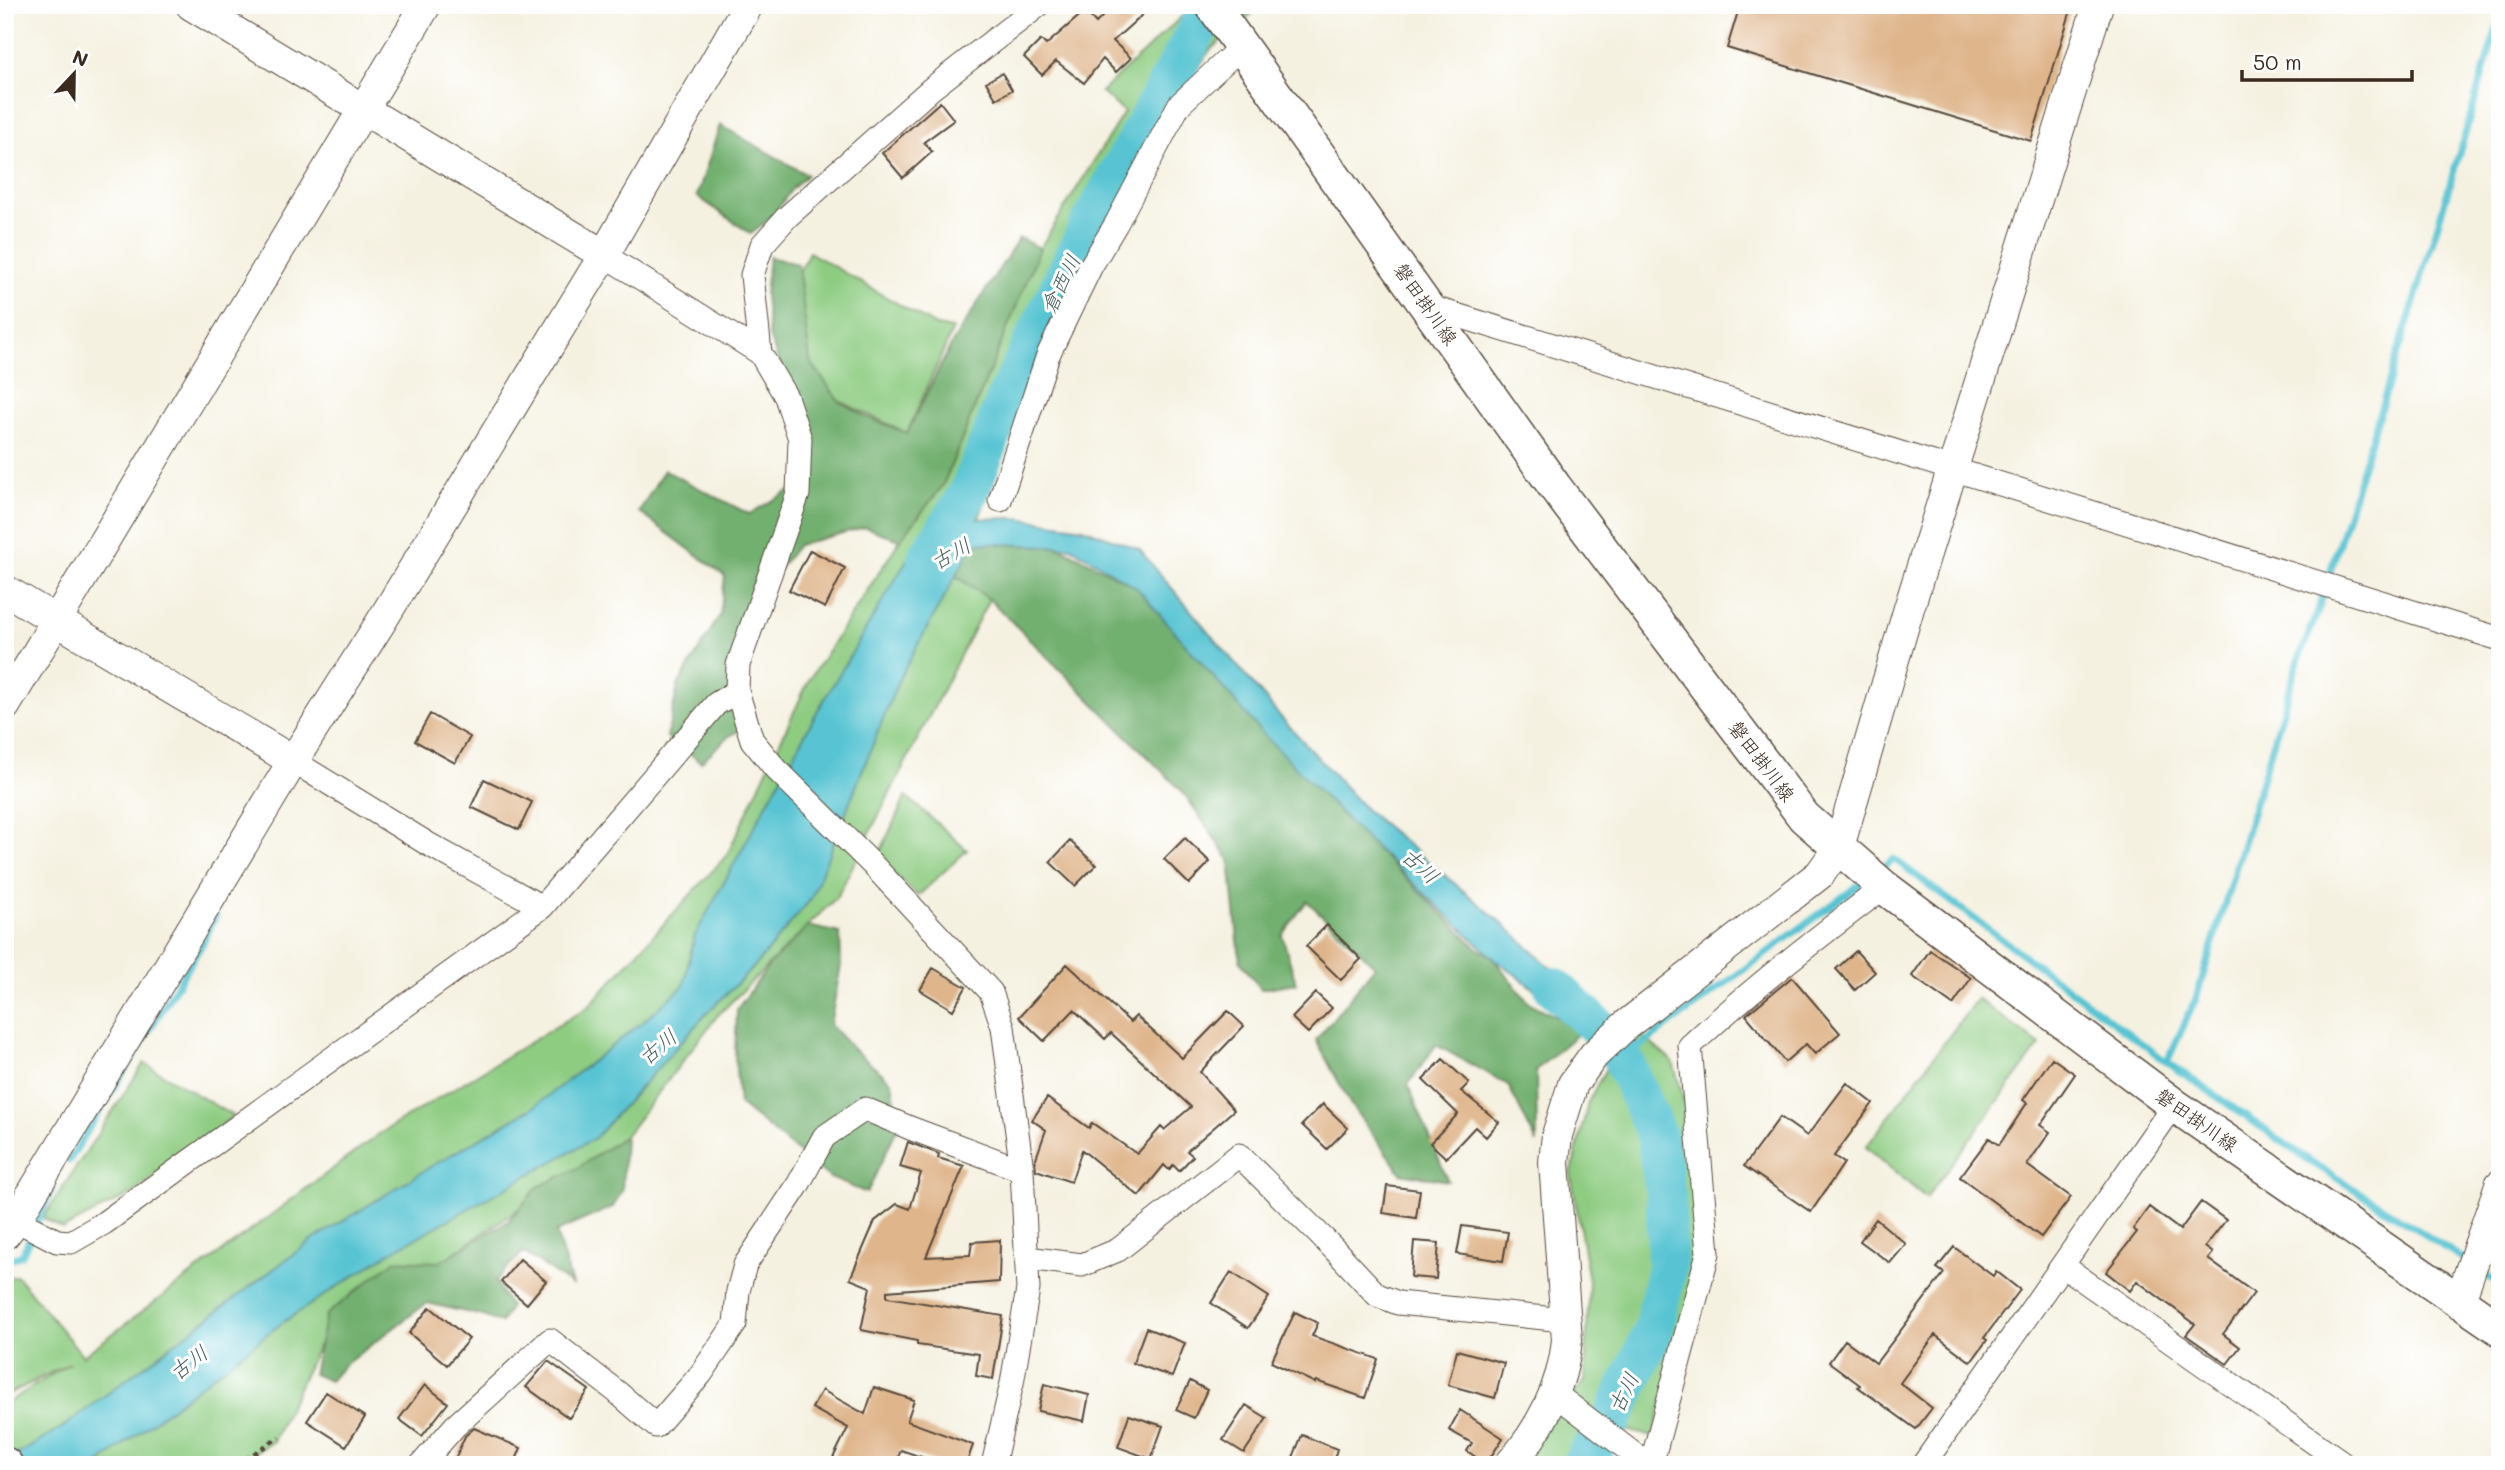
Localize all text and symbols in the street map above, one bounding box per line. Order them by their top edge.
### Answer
north arrow [38,38,108,108]
scale bar [2242,38,2412,82]
text: N [69,43,92,72]
text: 50 m [2253,48,2302,75]
water label: 倉西川 [1034,249,1086,318]
street label: 磐田掛川線 [1389,258,1464,350]
water label: 古川 [925,531,975,575]
street label: 磐田掛川線 [1724,715,1801,806]
water label: 古川 [1396,841,1446,889]
water label: 古川 [632,1022,682,1070]
street label: 磐田掛川線 [2151,1082,2243,1157]
water label: 古川 [163,1338,213,1385]
water label: 古川 [1601,1368,1644,1417]

